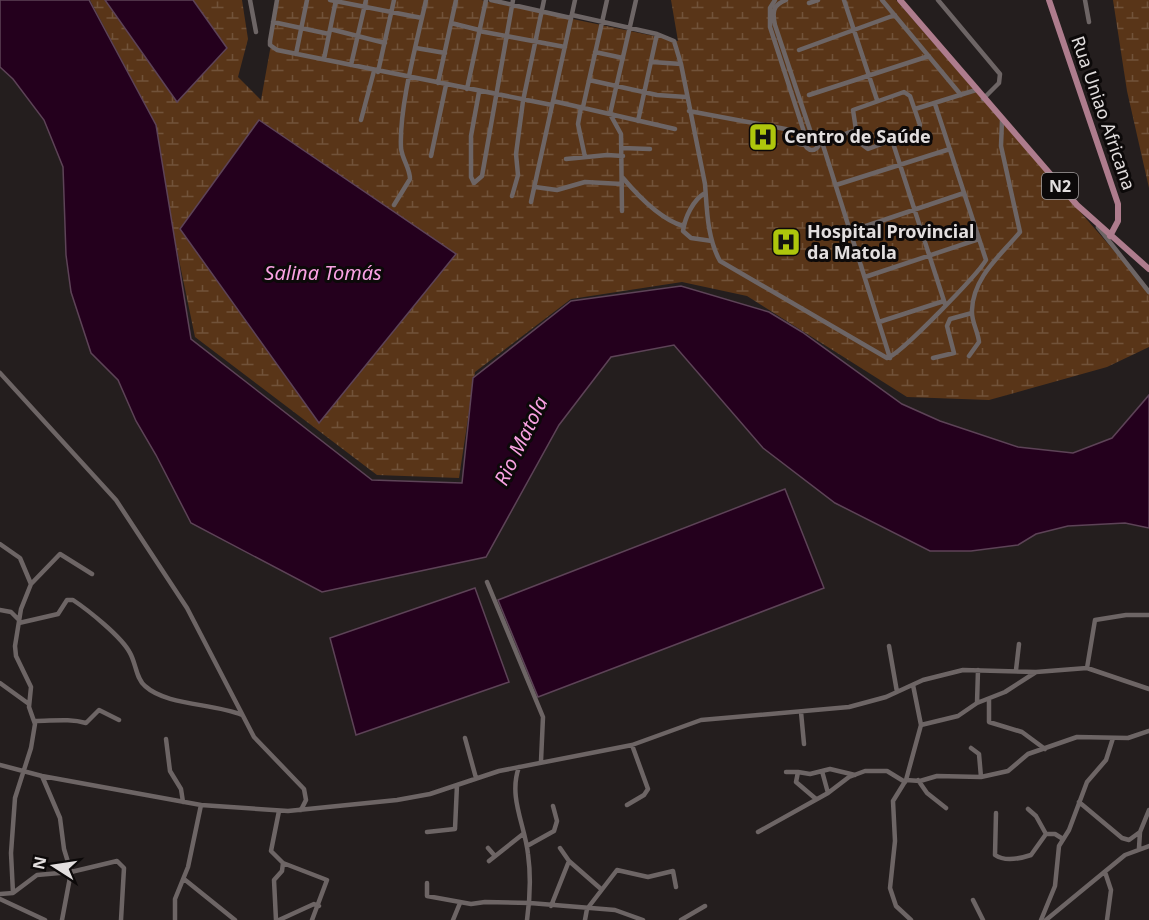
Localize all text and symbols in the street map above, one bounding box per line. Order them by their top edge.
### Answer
street label: Rua Uniao Africana [1066,32,1142,193]
hospital icon: Centro de Saúde [747,121,779,153]
place label: Centro de Saúde [784,124,931,148]
road number: N2 [1042,173,1078,199]
place label: Hospital Provincial da Matola [807,219,974,264]
hospital icon: Hospital Provincial da Matola [770,226,802,258]
water label: Salina Tomás [264,259,382,286]
water label: Rio Matola [487,392,554,490]
north arrow [24,836,84,896]
text: N [27,854,51,872]

